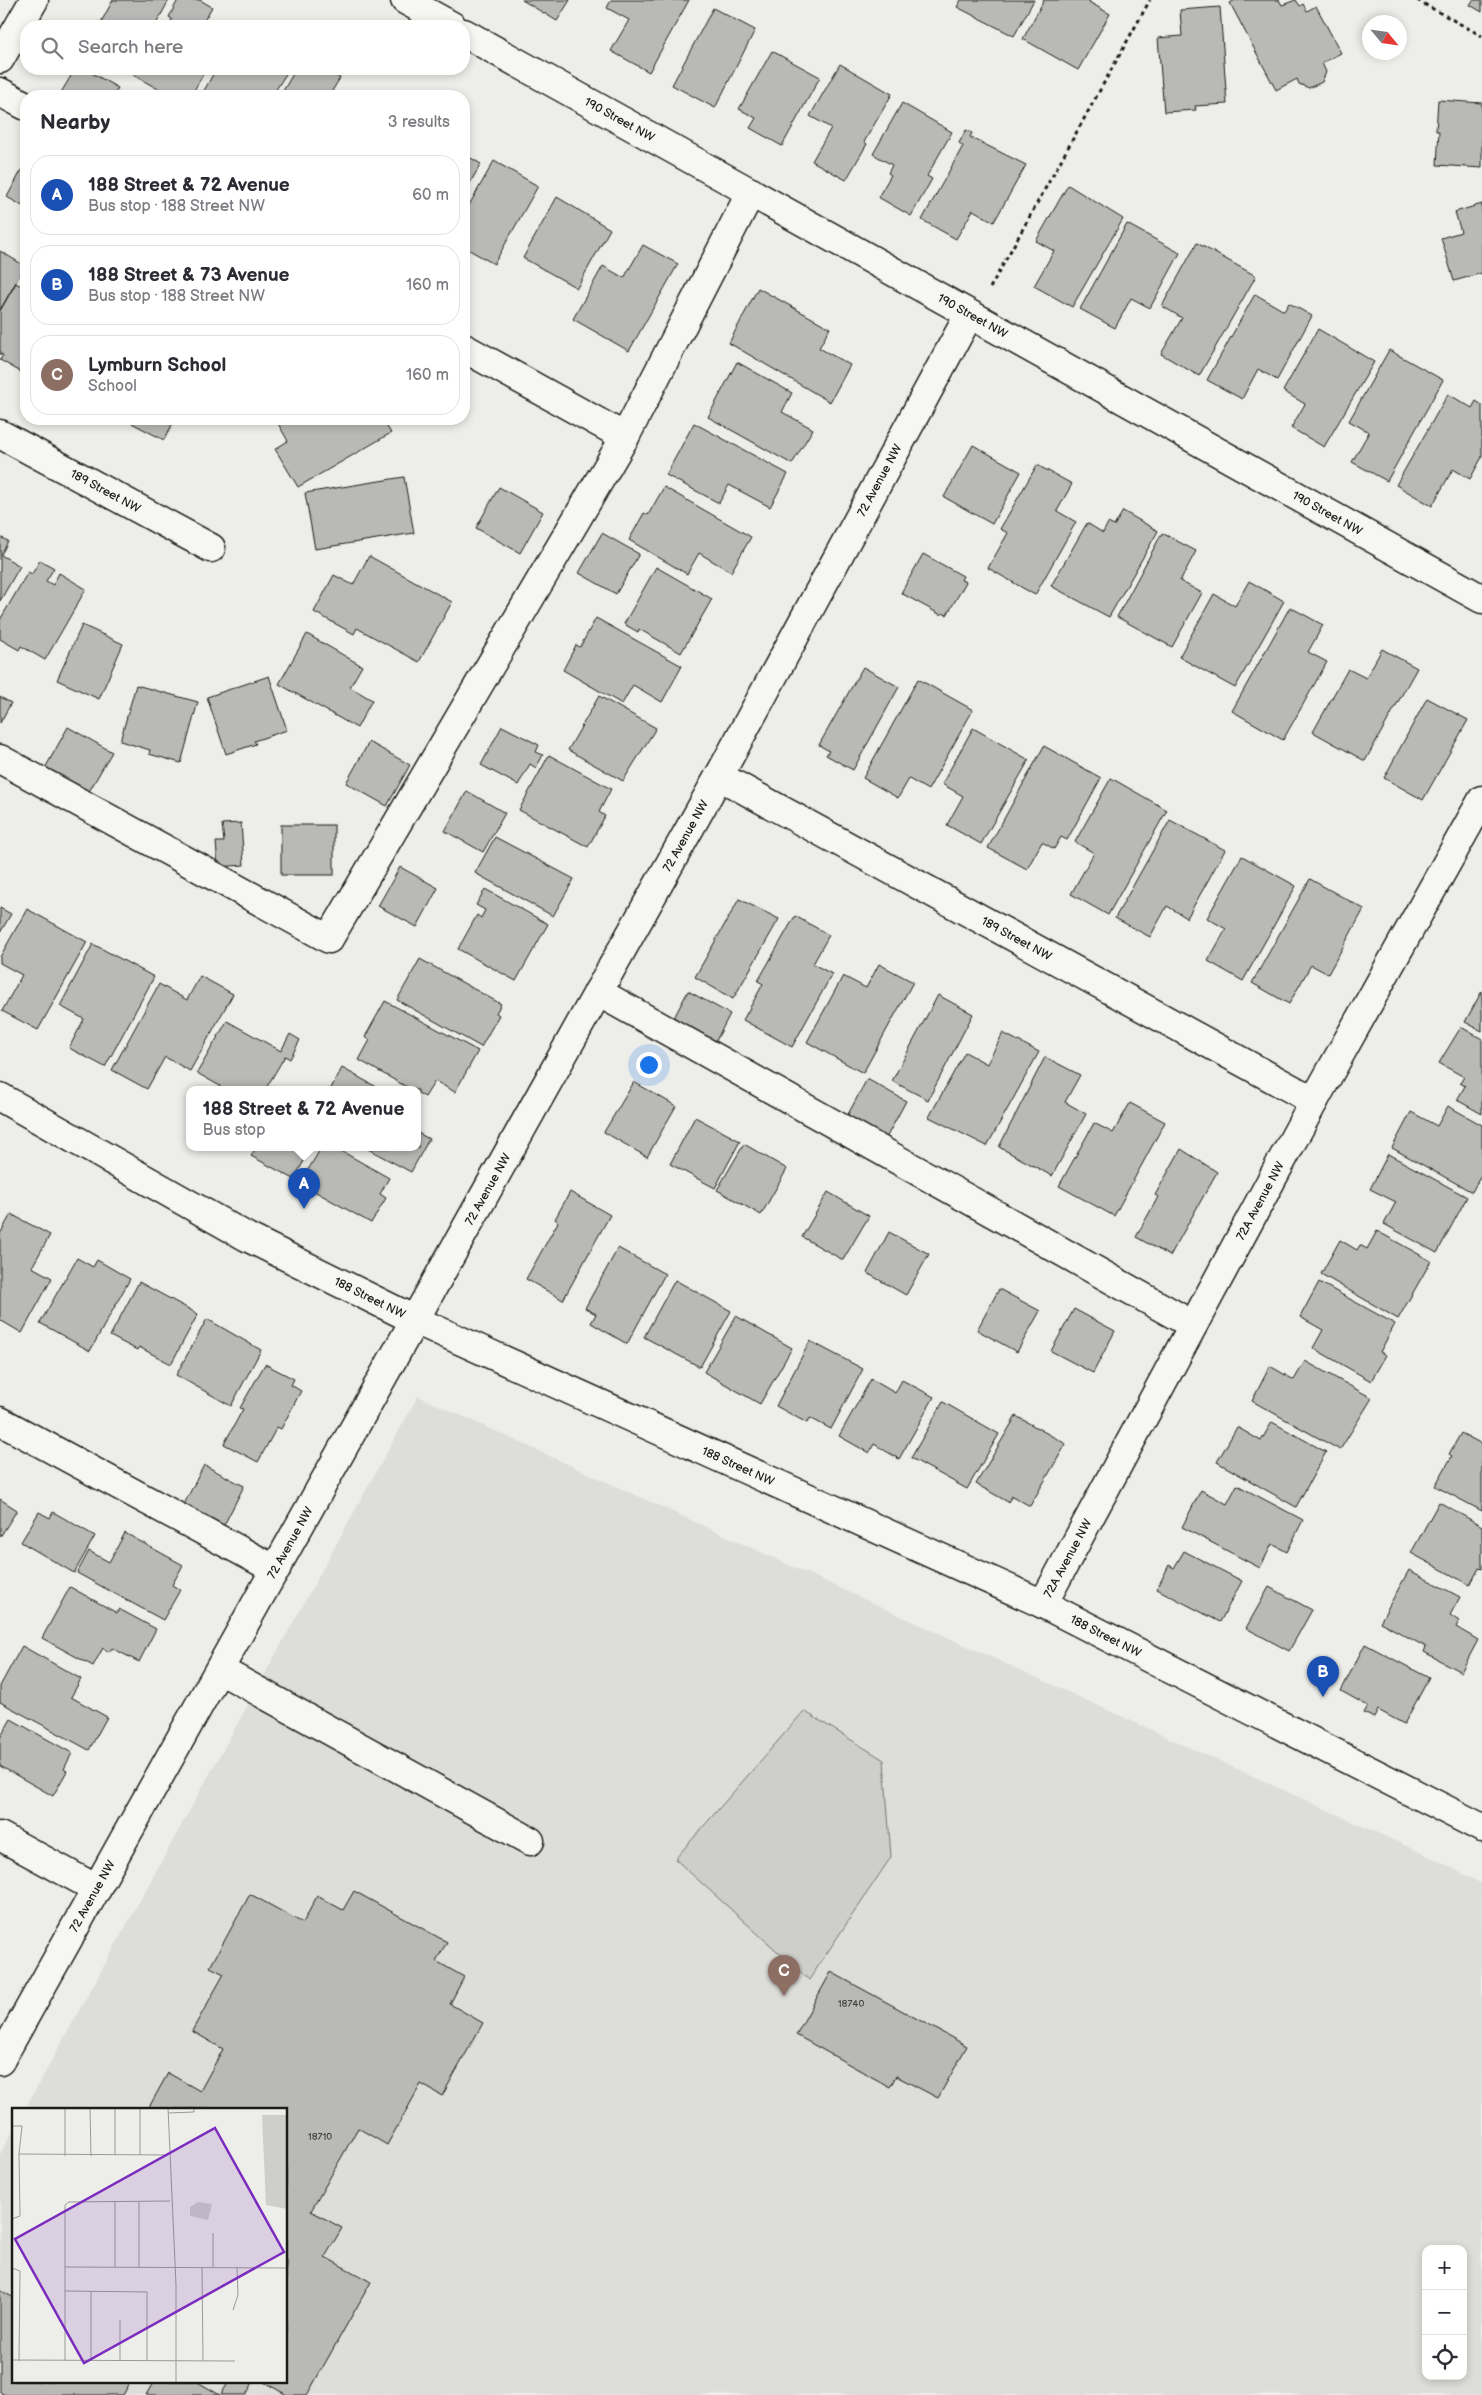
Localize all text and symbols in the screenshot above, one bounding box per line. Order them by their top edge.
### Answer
north arrow [1362,15,1407,60]
search box [20,20,470,75]
icon: search [38,34,66,62]
text: Search here [78,36,183,59]
street label: 190 Street NW [582,94,657,145]
text: Nearby [40,110,110,135]
text: 3 results [388,113,450,132]
text: 188 Street & 72 Avenue [88,174,290,197]
text: A [52,186,62,205]
text: 60 m [412,186,449,205]
text: Bus stop · 188 Street NW [88,197,265,216]
text: 188 Street & 73 Avenue [88,264,289,287]
text: B [51,276,63,295]
text: 160 m [406,276,449,295]
text: Bus stop · 188 Street NW [88,287,265,306]
street label: 190 Street NW [935,290,1010,341]
text: Lymburn School [88,354,226,377]
text: C [51,366,63,385]
text: 160 m [406,366,449,385]
text: School [88,377,137,396]
street label: 72 Avenue NW [854,441,905,519]
street label: 189 Street NW [68,466,143,516]
street label: 190 Street NW [1290,488,1365,539]
street label: 72 Avenue NW [660,797,712,874]
street label: 189 Street NW [979,913,1054,964]
your location [636,1052,662,1078]
popup [186,1086,421,1151]
text: 188 Street & 72 Avenue [203,1098,404,1121]
text: Bus stop [203,1121,265,1140]
street label: 72 Avenue NW [462,1151,514,1228]
street label: 72A Avenue NW [1233,1159,1288,1243]
pin: A [288,1168,320,1209]
street label: 188 Street NW [332,1274,408,1322]
street label: 188 Street NW [700,1443,777,1489]
street label: 72 Avenue NW [264,1504,316,1581]
street label: 72A Avenue NW [1040,1516,1095,1600]
street label: 188 Street NW [1068,1612,1144,1660]
pin: B [1307,1656,1339,1697]
street label: 72 Avenue NW [66,1857,118,1935]
pin: C [768,1955,800,1996]
house number: 18740 [838,1998,864,2010]
inset map [12,2108,288,2382]
house number: 18710 [308,2131,332,2143]
map controls [1422,2245,1467,2380]
button: + [1422,2245,1467,2290]
button: − [1422,2290,1467,2335]
button: locate [1422,2335,1467,2380]

